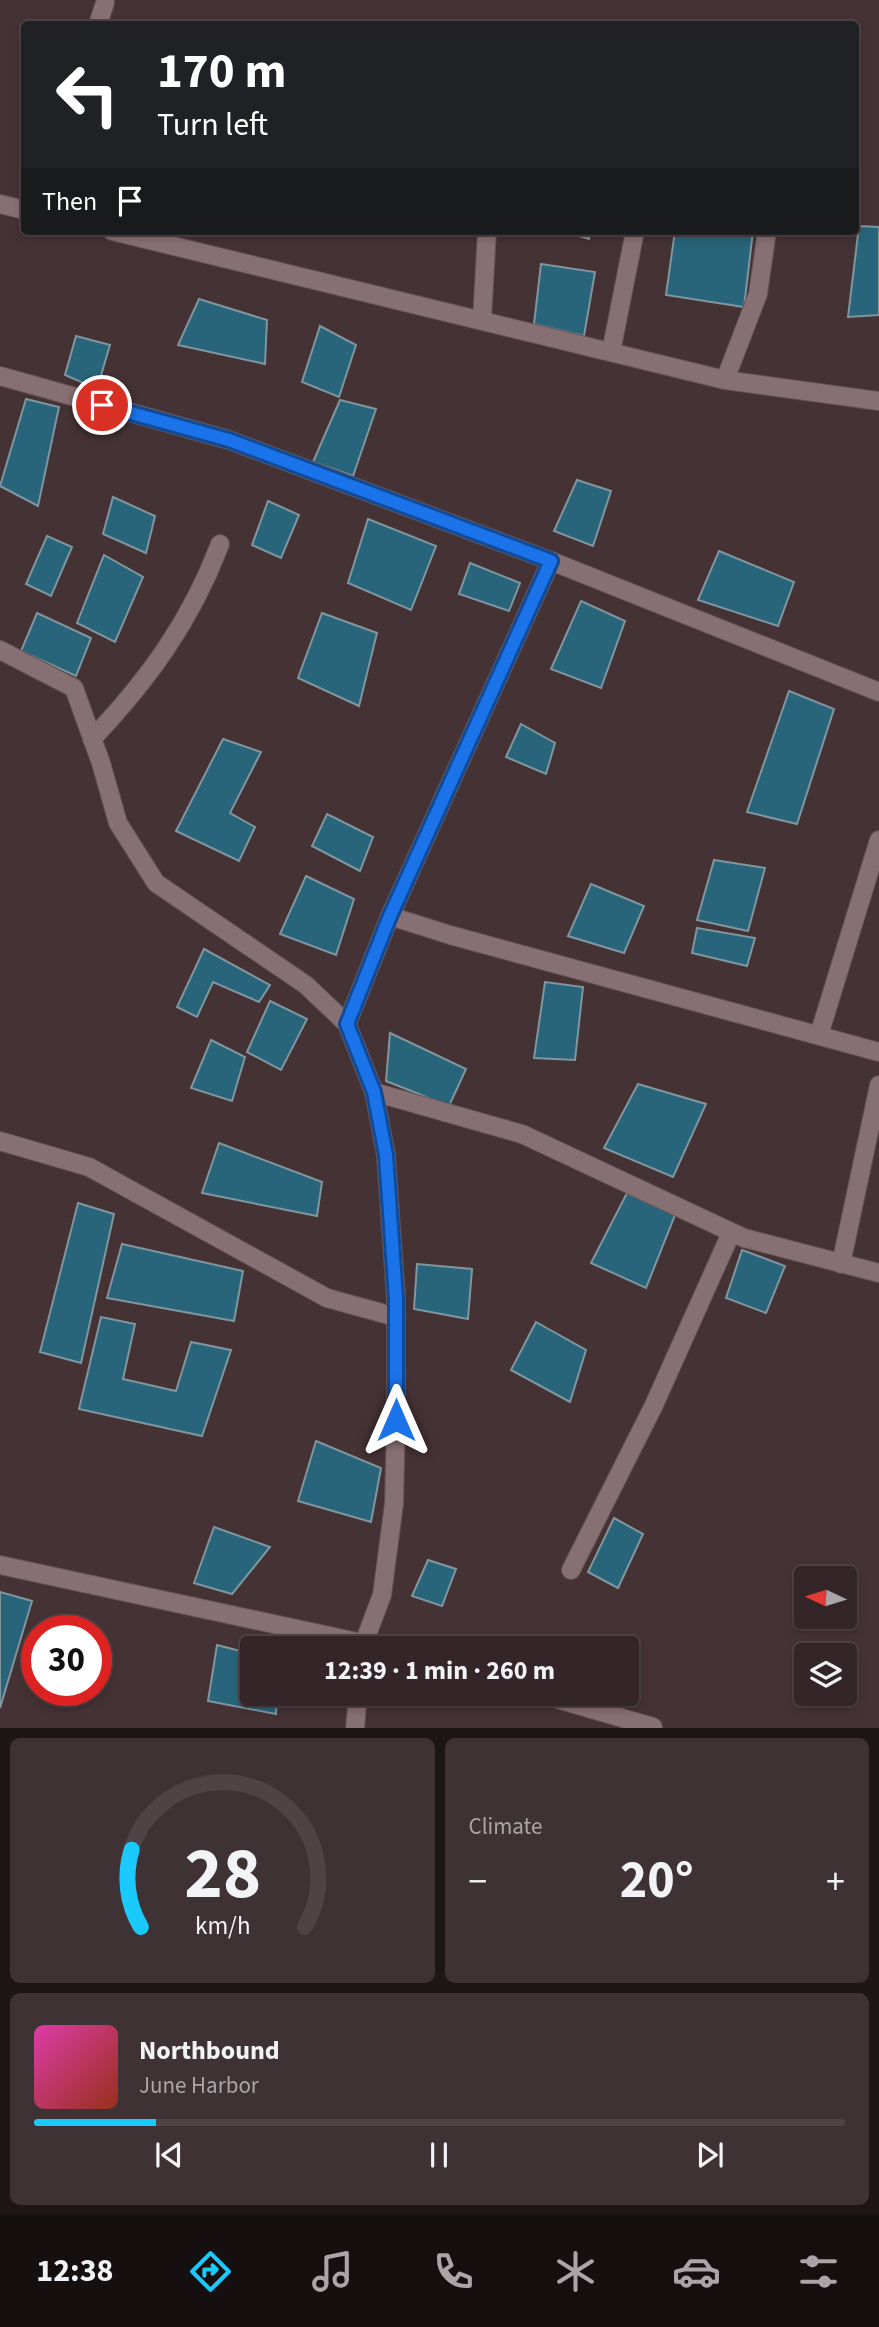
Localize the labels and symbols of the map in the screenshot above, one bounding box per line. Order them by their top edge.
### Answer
pin [72,375,132,435]
position arrow [359,1383,433,1457]
north arrow [794,1566,858,1629]
speed limit sign: 30 [21,1615,112,1706]

